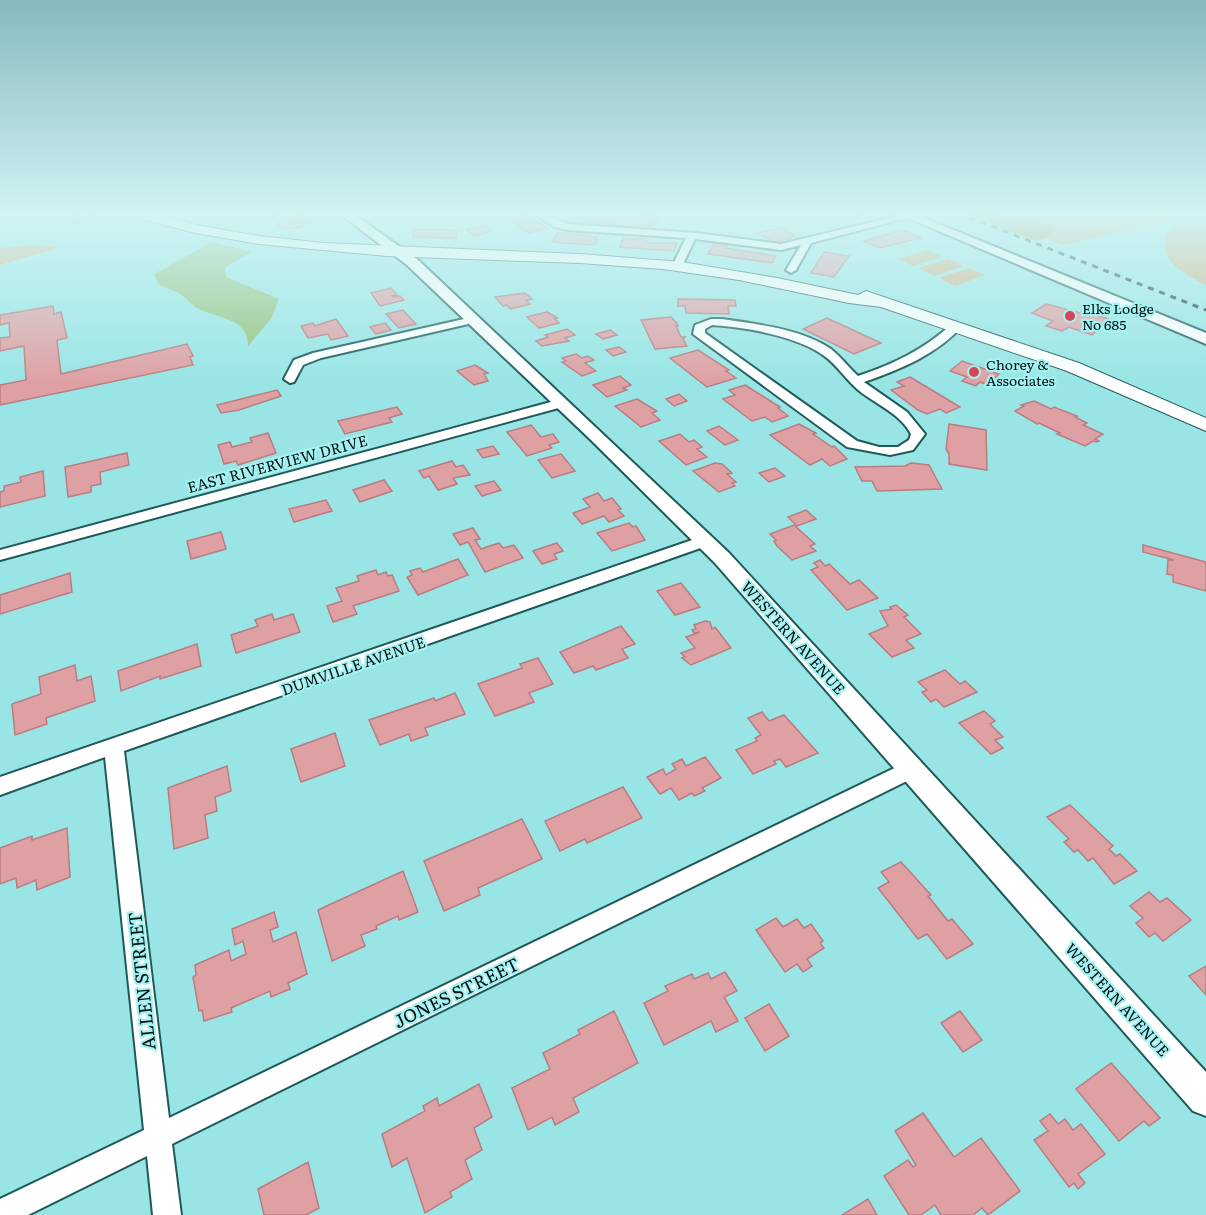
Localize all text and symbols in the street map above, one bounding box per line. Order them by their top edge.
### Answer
place label: Elks Lodge No 685 [1082,298,1154,334]
marker: Elks Lodge No 685 [1063,309,1077,323]
place label: Chorey & Associates [986,354,1055,390]
marker: Chorey & Associates [967,365,981,379]
street label: EAST RIVERVIEW DRIVE [184,428,370,498]
street label: WESTERN AVENUE [737,575,851,699]
street label: DUMVILLE AVENUE [278,630,428,700]
street label: ALLEN STREET [120,911,162,1051]
street label: WESTERN AVENUE [1061,937,1175,1061]
street label: JONES STREET [389,950,523,1034]

